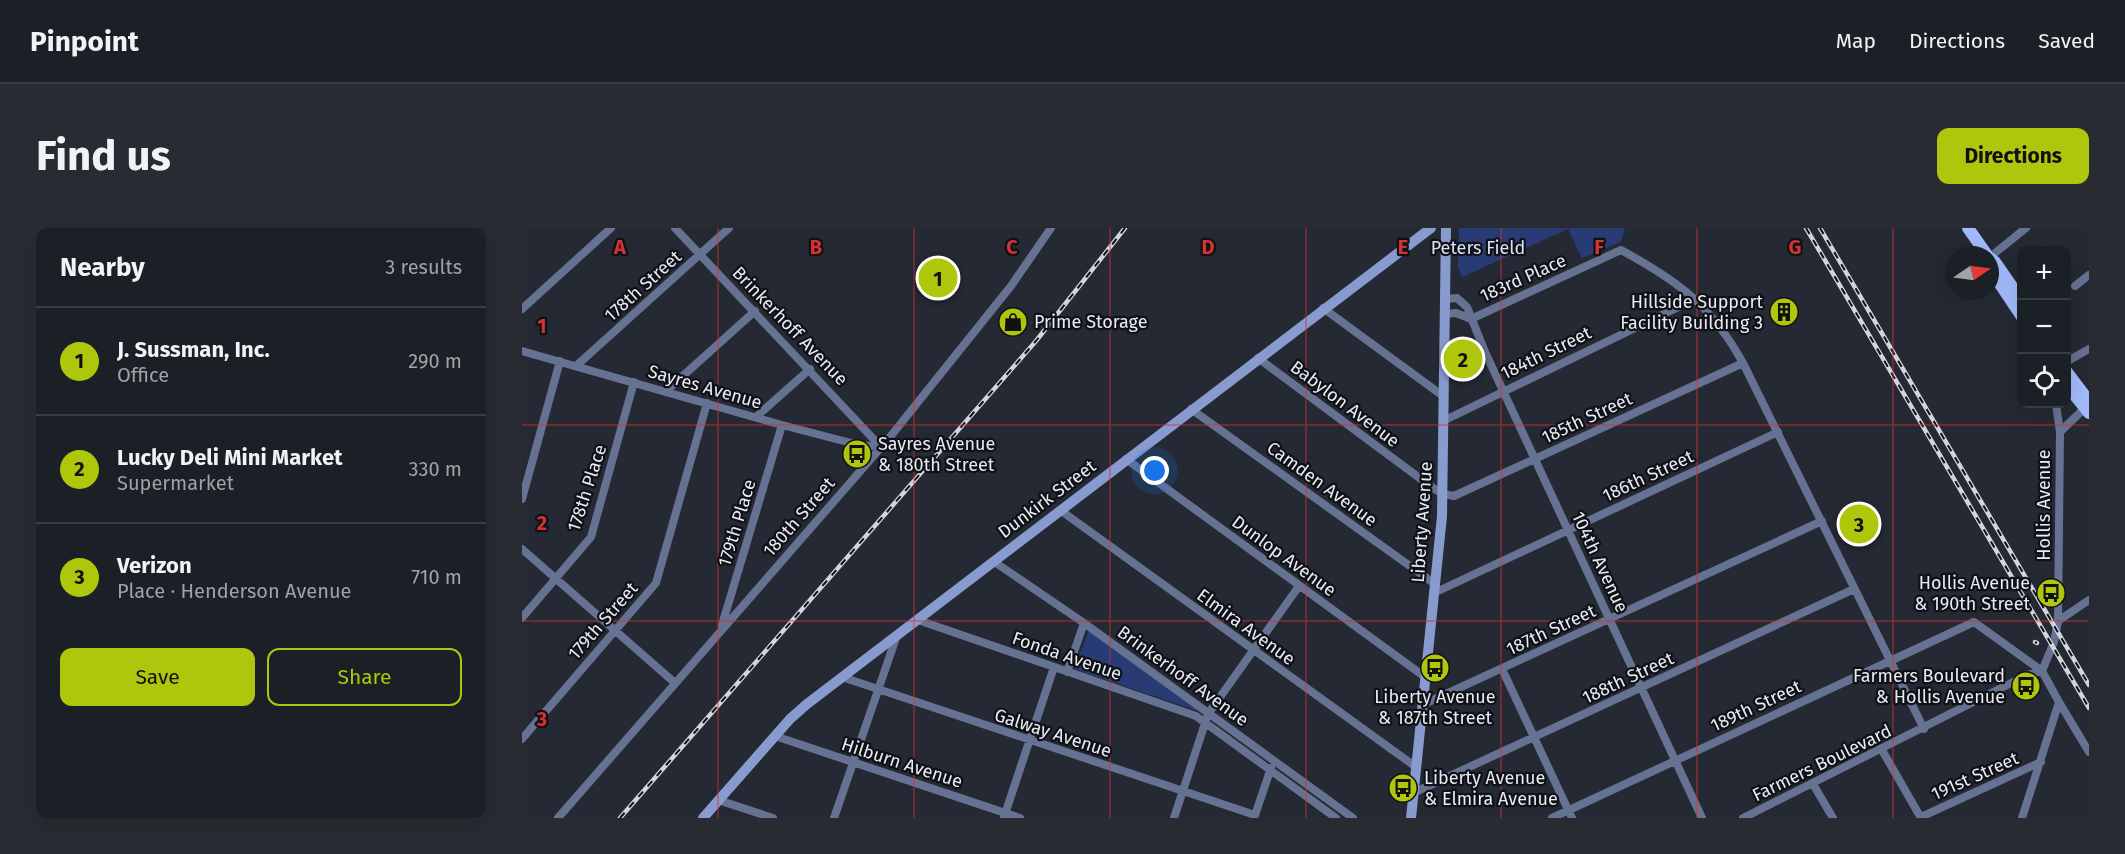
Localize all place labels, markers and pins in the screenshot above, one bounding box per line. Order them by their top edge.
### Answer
pin: 1 [918,256,958,300]
place label: Hillside Support Facility Building 3 [1620,291,1763,334]
building icon: Hillside Support Facility Building 3 [1768,296,1800,328]
shop icon: Prime Storage [997,306,1029,338]
place label: Prime Storage [1034,311,1148,333]
pin: 2 [1444,336,1482,382]
place label: Sayres Avenue & 180th Street [878,433,995,476]
bus stop icon: Sayres Avenue & 180th Street [841,438,873,470]
pin: 3 [1840,502,1878,546]
place label: Hollis Avenue & 190th Street [1914,572,2030,615]
bus stop icon: Hollis Avenue & 190th Street [2035,577,2067,609]
bus stop icon: Liberty Avenue & 187th Street [1419,652,1451,684]
place label: Farmers Boulevard & Hollis Avenue [1853,665,2005,708]
bus stop icon: Farmers Boulevard & Hollis Avenue [2010,670,2042,702]
place label: Liberty Avenue & 187th Street [1374,686,1496,729]
place label: Liberty Avenue & Elmira Avenue [1424,767,1558,810]
bus stop icon: Liberty Avenue & Elmira Avenue [1387,772,1419,804]

